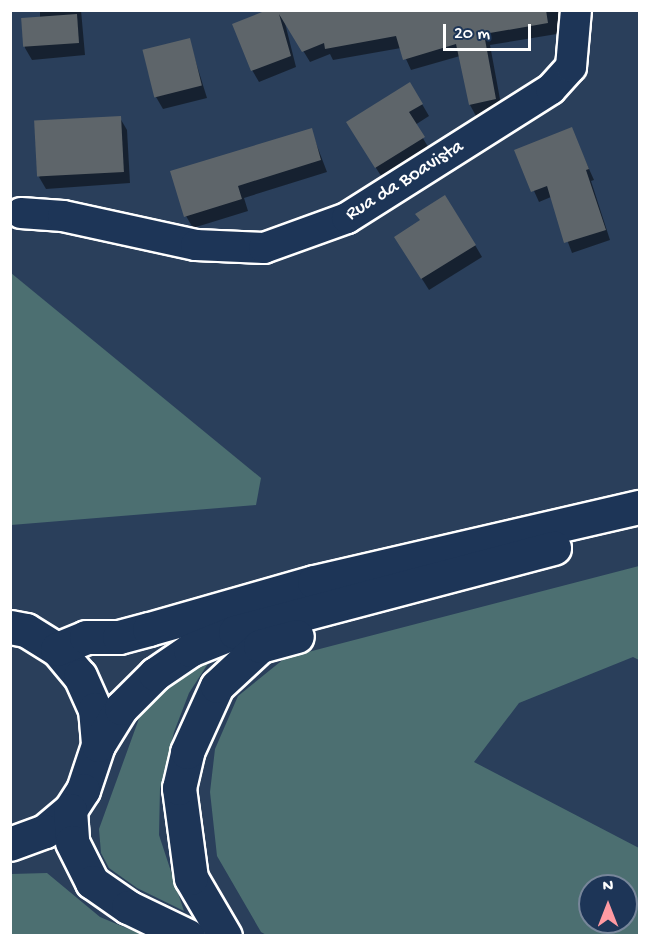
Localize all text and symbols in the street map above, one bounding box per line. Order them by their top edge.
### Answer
scale bar [446,12,534,50]
text: 20 m [454,24,490,45]
street label: Rua da Boavista [342,135,468,227]
north arrow [578,874,638,934]
text: N [603,878,613,897]

